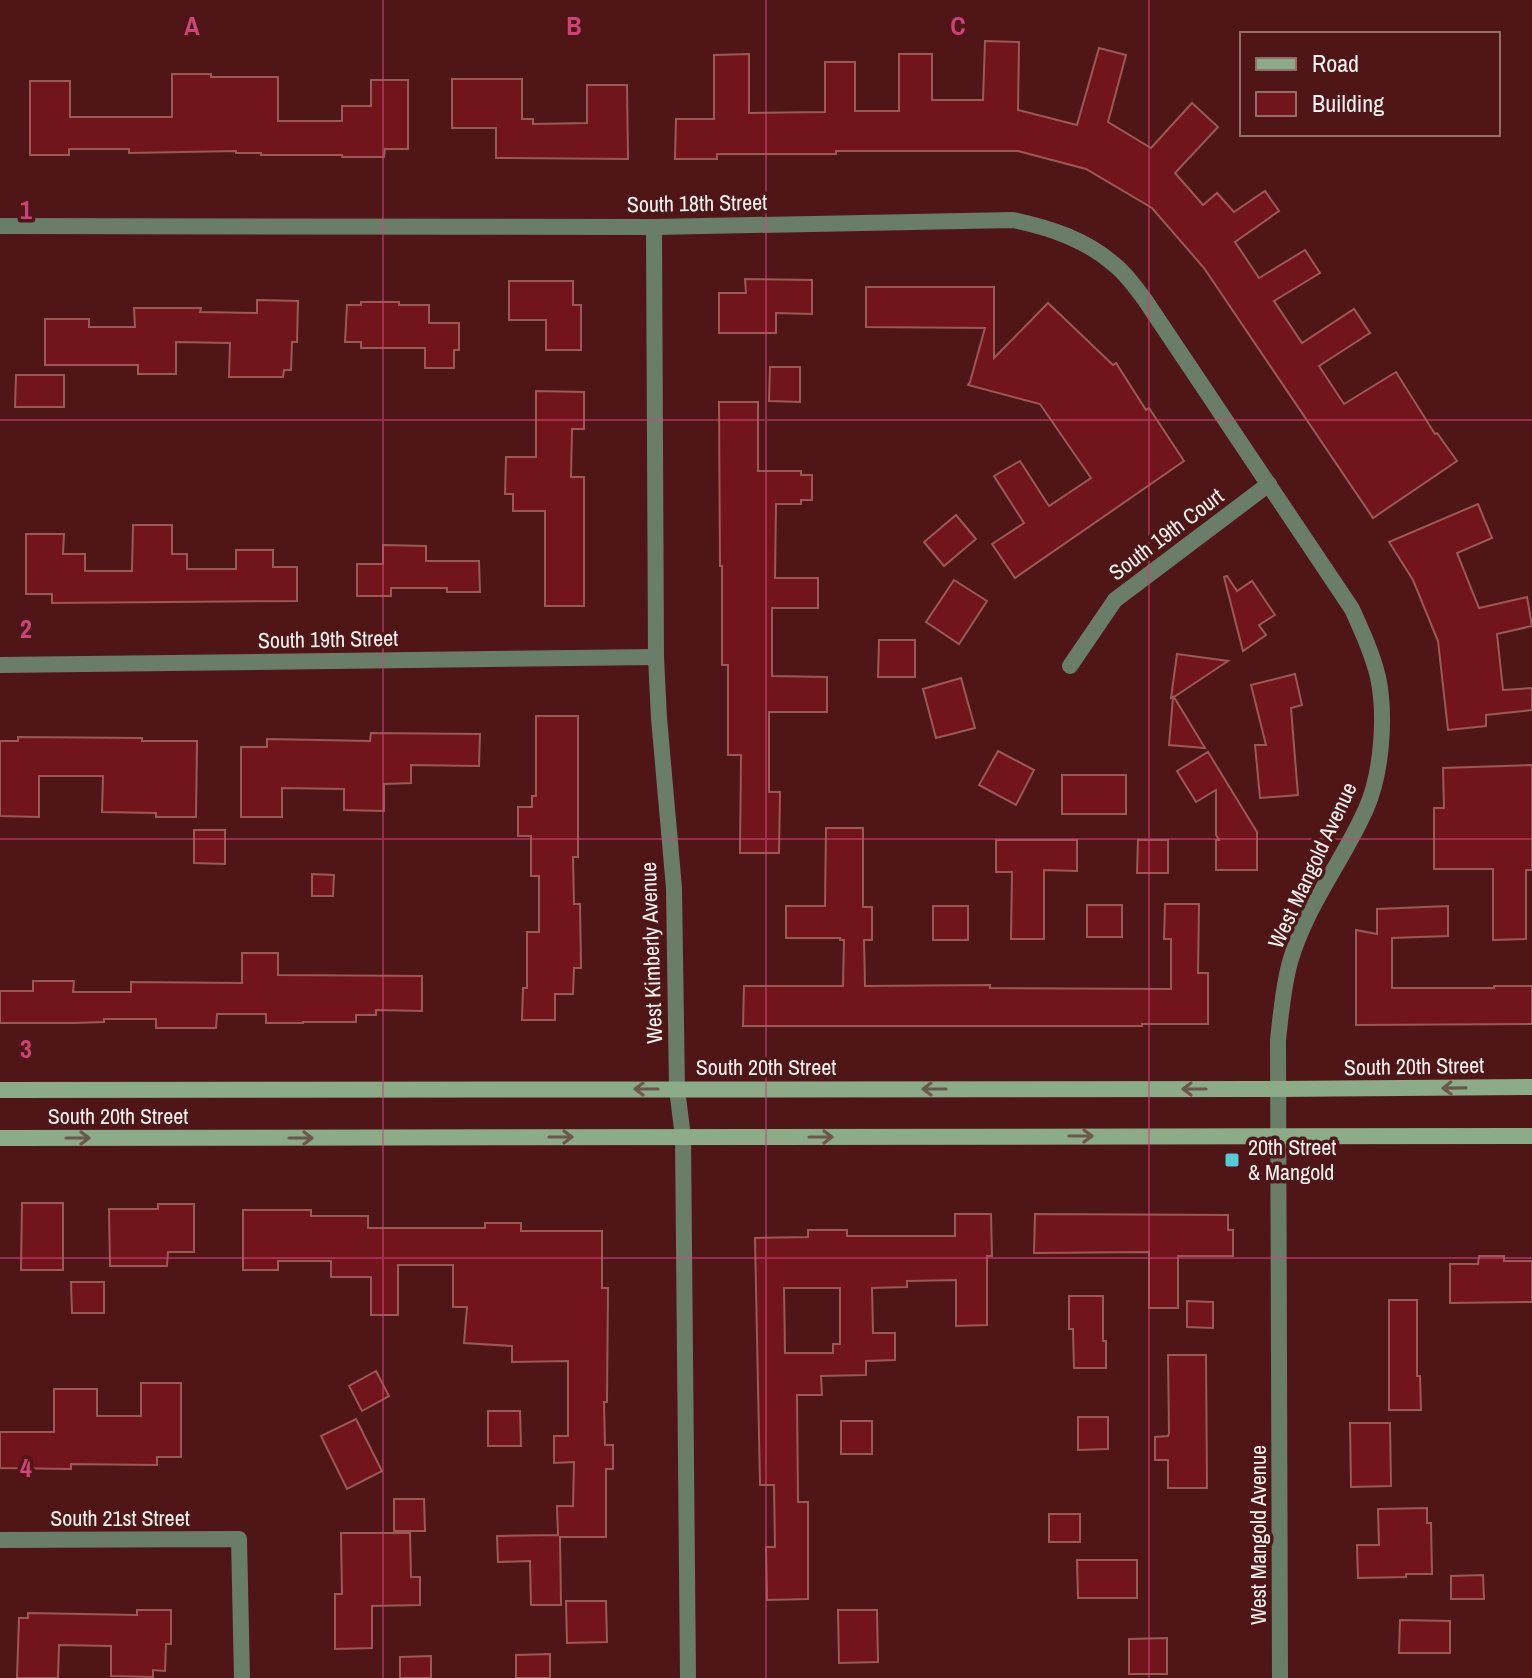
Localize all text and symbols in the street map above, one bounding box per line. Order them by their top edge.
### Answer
text: A [184,8,200,43]
text: B [566,8,582,43]
text: C [950,8,966,43]
legend [1240,32,1500,136]
text: Road [1312,47,1359,79]
text: Building [1312,87,1384,119]
street label: South 18th Street [627,187,767,219]
text: 1 [20,192,32,227]
street label: South 19th Court [1103,481,1229,587]
text: 2 [20,611,32,646]
street label: South 19th Street [258,623,398,655]
street label: West Mangold Avenue [1260,777,1364,953]
street label: West Kimberly Avenue [633,862,669,1044]
text: 3 [20,1031,32,1066]
street label: South 20th Street [1344,1050,1484,1082]
street label: South 20th Street [696,1052,836,1082]
one-way arrow [1441,1080,1468,1096]
one-way arrow [633,1081,660,1097]
one-way arrow [921,1081,948,1097]
one-way arrow [1181,1081,1208,1097]
street label: South 20th Street [48,1101,188,1131]
one-way arrow [1067,1128,1094,1144]
one-way arrow [547,1129,574,1145]
one-way arrow [807,1129,834,1145]
one-way arrow [64,1130,91,1146]
one-way arrow [287,1130,314,1146]
place label: 20th Street & Mangold [1248,1132,1336,1187]
marker: 20th Street & Mangold [1223,1151,1241,1169]
street label: West Mangold Avenue [1243,1445,1273,1625]
text: 4 [20,1450,32,1485]
street label: South 21st Street [50,1503,190,1533]

